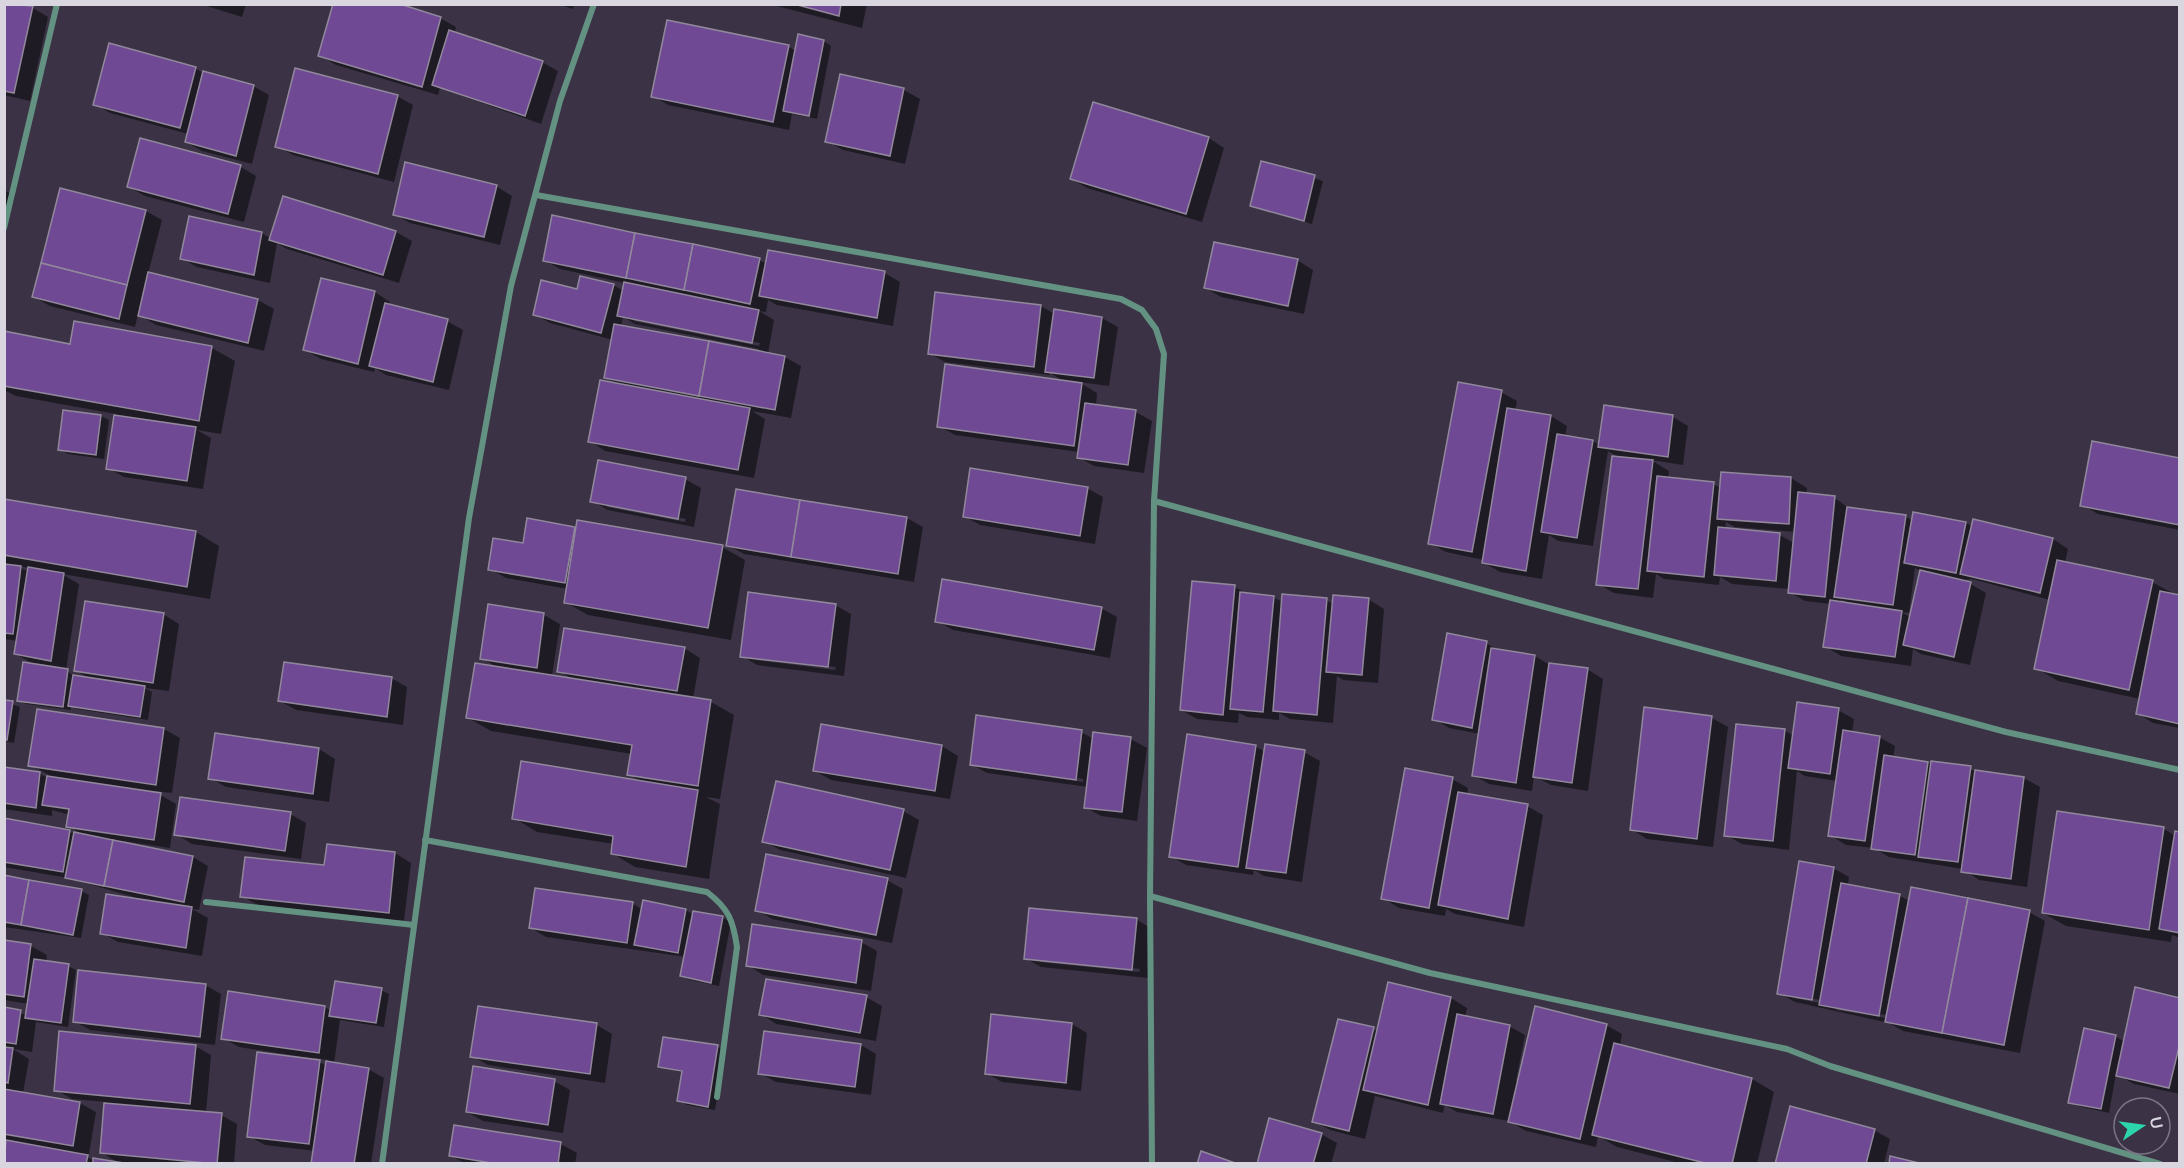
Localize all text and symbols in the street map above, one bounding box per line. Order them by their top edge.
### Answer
north arrow [2112,1096,2172,1156]
text: U [2146,1115,2168,1131]

